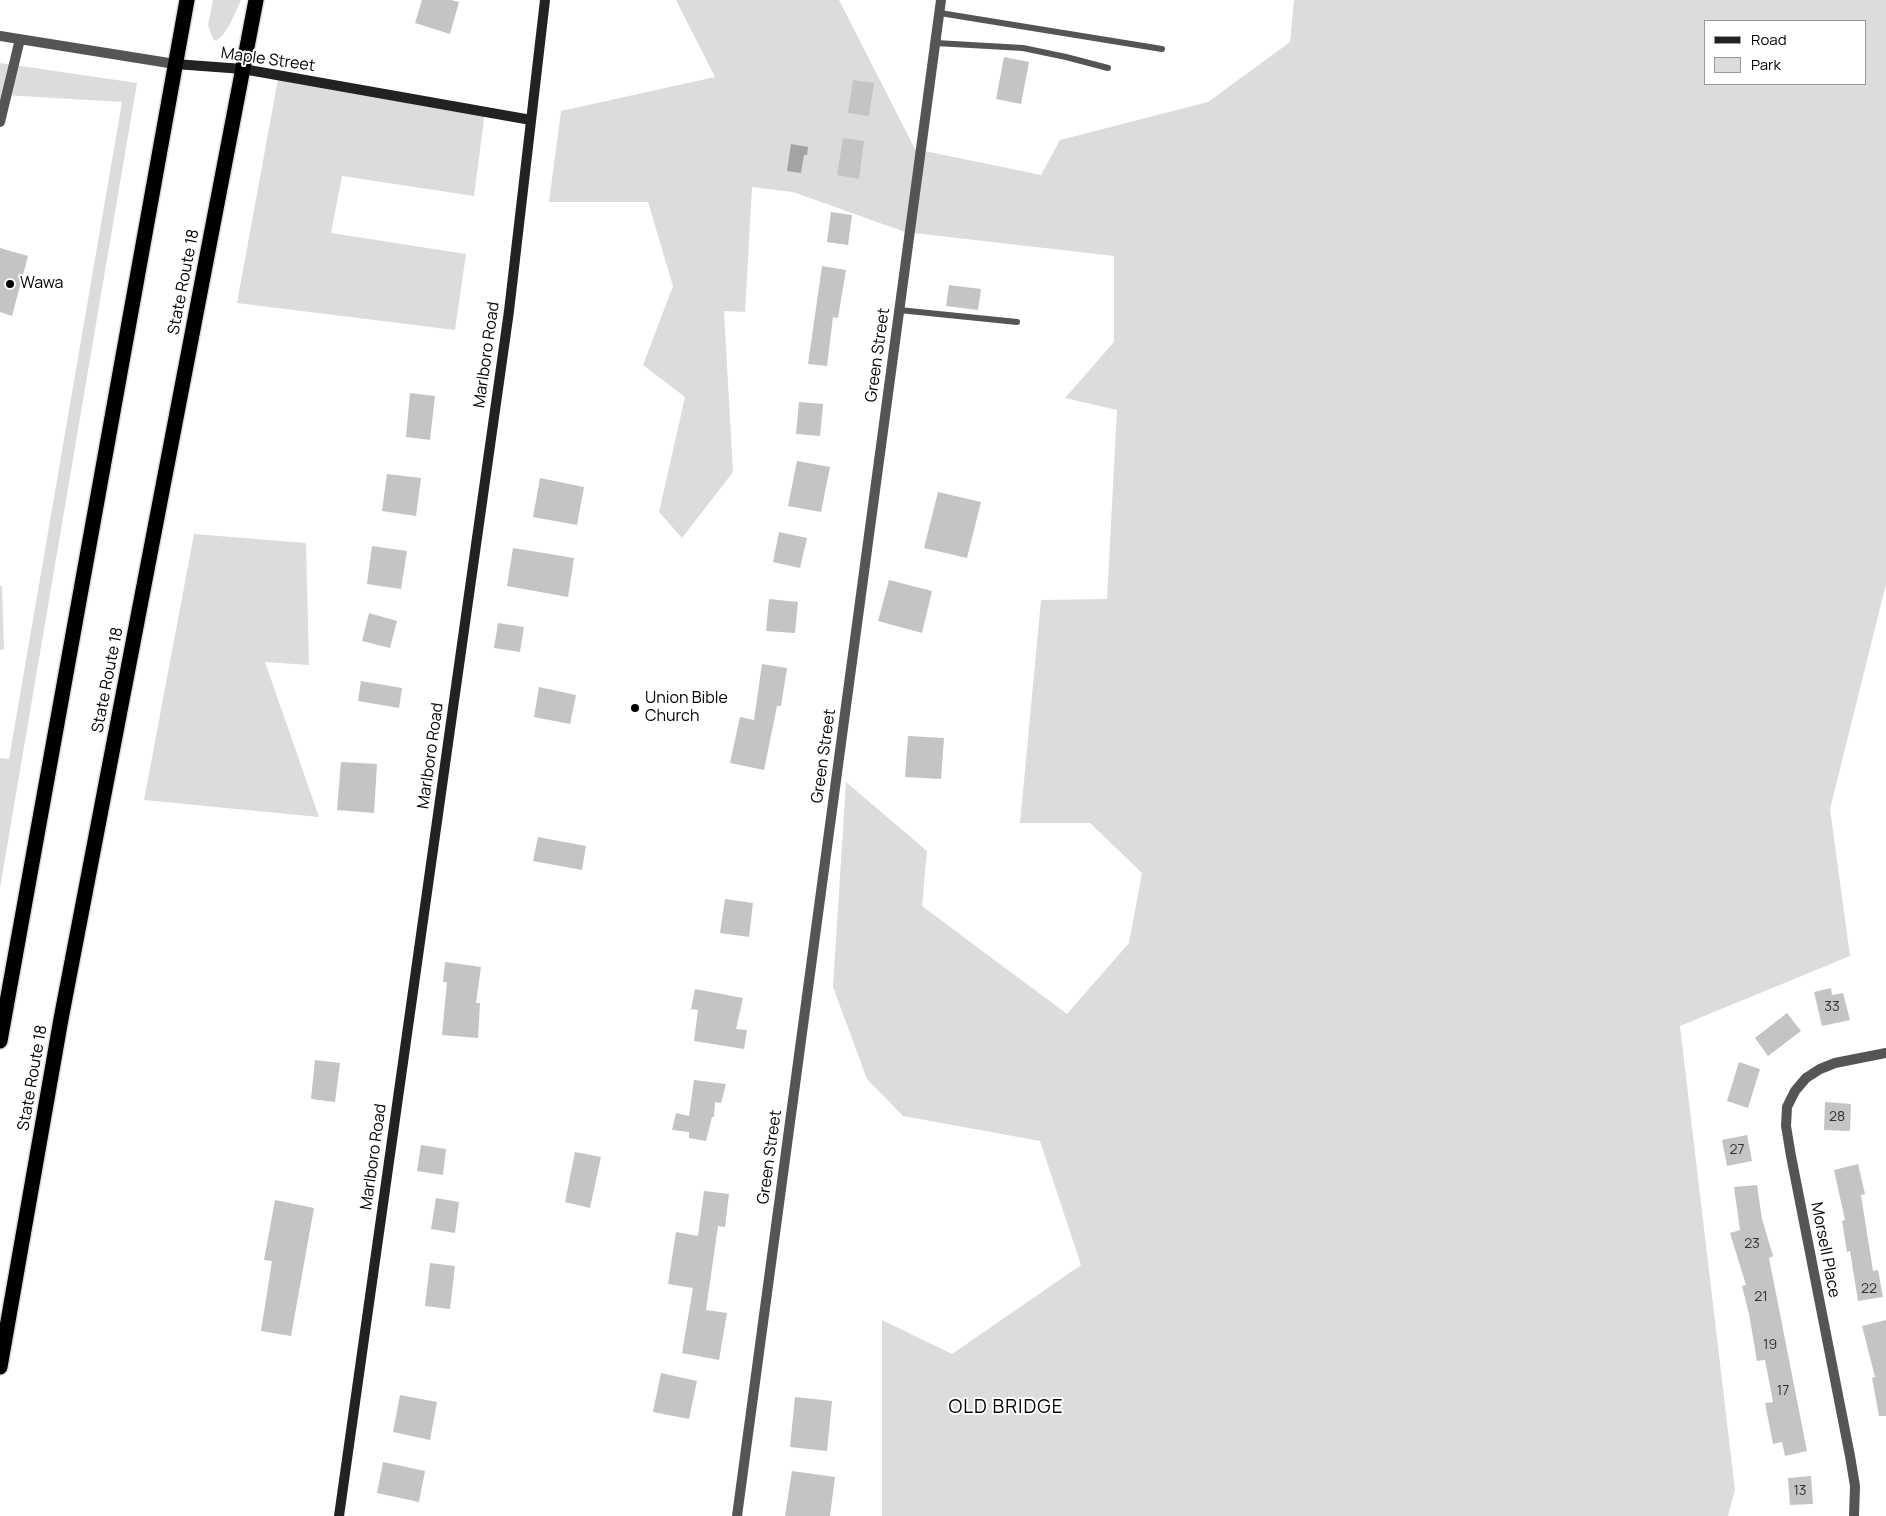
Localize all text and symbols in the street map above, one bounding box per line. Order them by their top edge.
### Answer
legend [1704,20,1866,85]
text: Road [1751,29,1787,50]
street label: Maple Street [220,44,316,76]
text: Park [1751,54,1781,75]
street label: State Route 18 [164,228,204,336]
place label: Wawa [20,274,64,294]
marker: Wawa [4,278,16,290]
street label: Marlboro Road [470,301,504,409]
street label: Green Street [862,307,894,403]
street label: State Route 18 [88,626,128,734]
place label: Union Bible Church [645,689,728,727]
street label: Marlboro Road [414,702,448,810]
marker: Union Bible Church [629,702,641,714]
street label: Green Street [808,708,840,804]
house number: 33 [1824,999,1840,1015]
street label: State Route 18 [14,1024,52,1132]
street label: Marlboro Road [357,1103,391,1211]
street label: Green Street [754,1109,786,1205]
house number: 28 [1829,1109,1845,1125]
house number: 27 [1729,1142,1745,1158]
street label: Morsell Place [1806,1201,1844,1299]
house number: 23 [1744,1236,1760,1252]
house number: 22 [1861,1281,1877,1297]
house number: 21 [1754,1289,1768,1305]
house number: 19 [1763,1337,1777,1353]
house number: 17 [1777,1383,1789,1399]
district label: OLD BRIDGE [947,1397,1065,1419]
house number: 13 [1793,1483,1807,1499]

